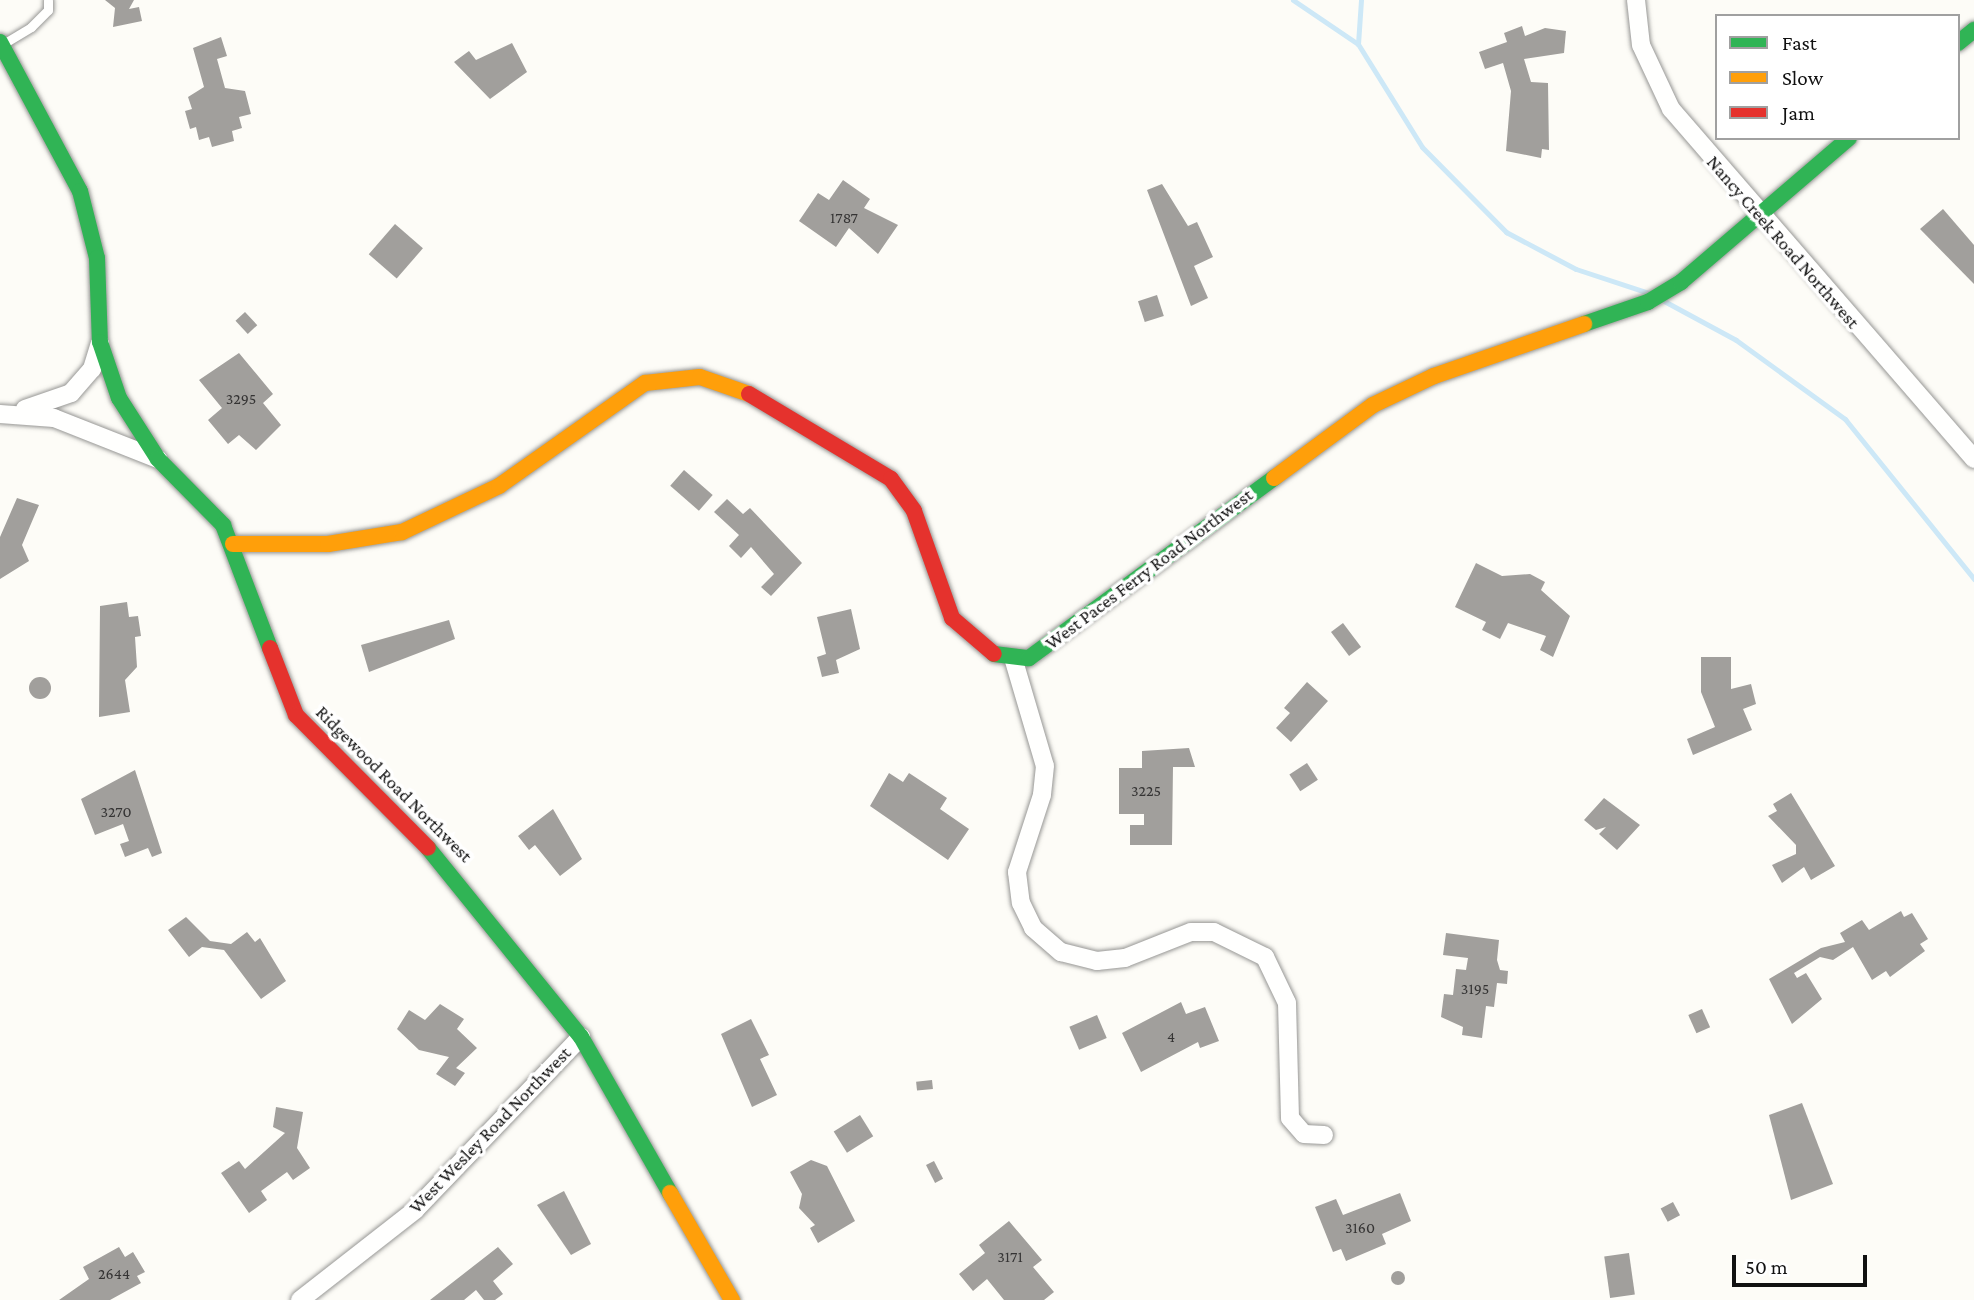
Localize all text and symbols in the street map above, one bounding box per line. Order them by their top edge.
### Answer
legend [1715,14,1960,140]
text: Fast [1782,31,1817,55]
text: Slow [1782,66,1823,90]
text: Jam [1782,101,1815,125]
street label: Nancy Creek Road Northwest [1702,151,1864,333]
house number: 1787 [830,208,858,228]
house number: 3295 [226,389,256,409]
street label: West Paces Ferry Road Northwest [1041,484,1257,654]
street label: Ridgewood Road Northwest [311,701,477,867]
house number: 3225 [1131,781,1161,801]
house number: 3270 [100,802,132,822]
house number: 3195 [1461,979,1489,999]
house number: 4 [1167,1027,1175,1047]
street label: West Wesley Road Northwest [404,1042,576,1218]
house number: 3160 [1345,1218,1375,1238]
scale bar [1736,1240,1871,1284]
house number: 3171 [997,1247,1023,1267]
text: 50 m [1745,1255,1788,1279]
house number: 2644 [98,1264,130,1284]

